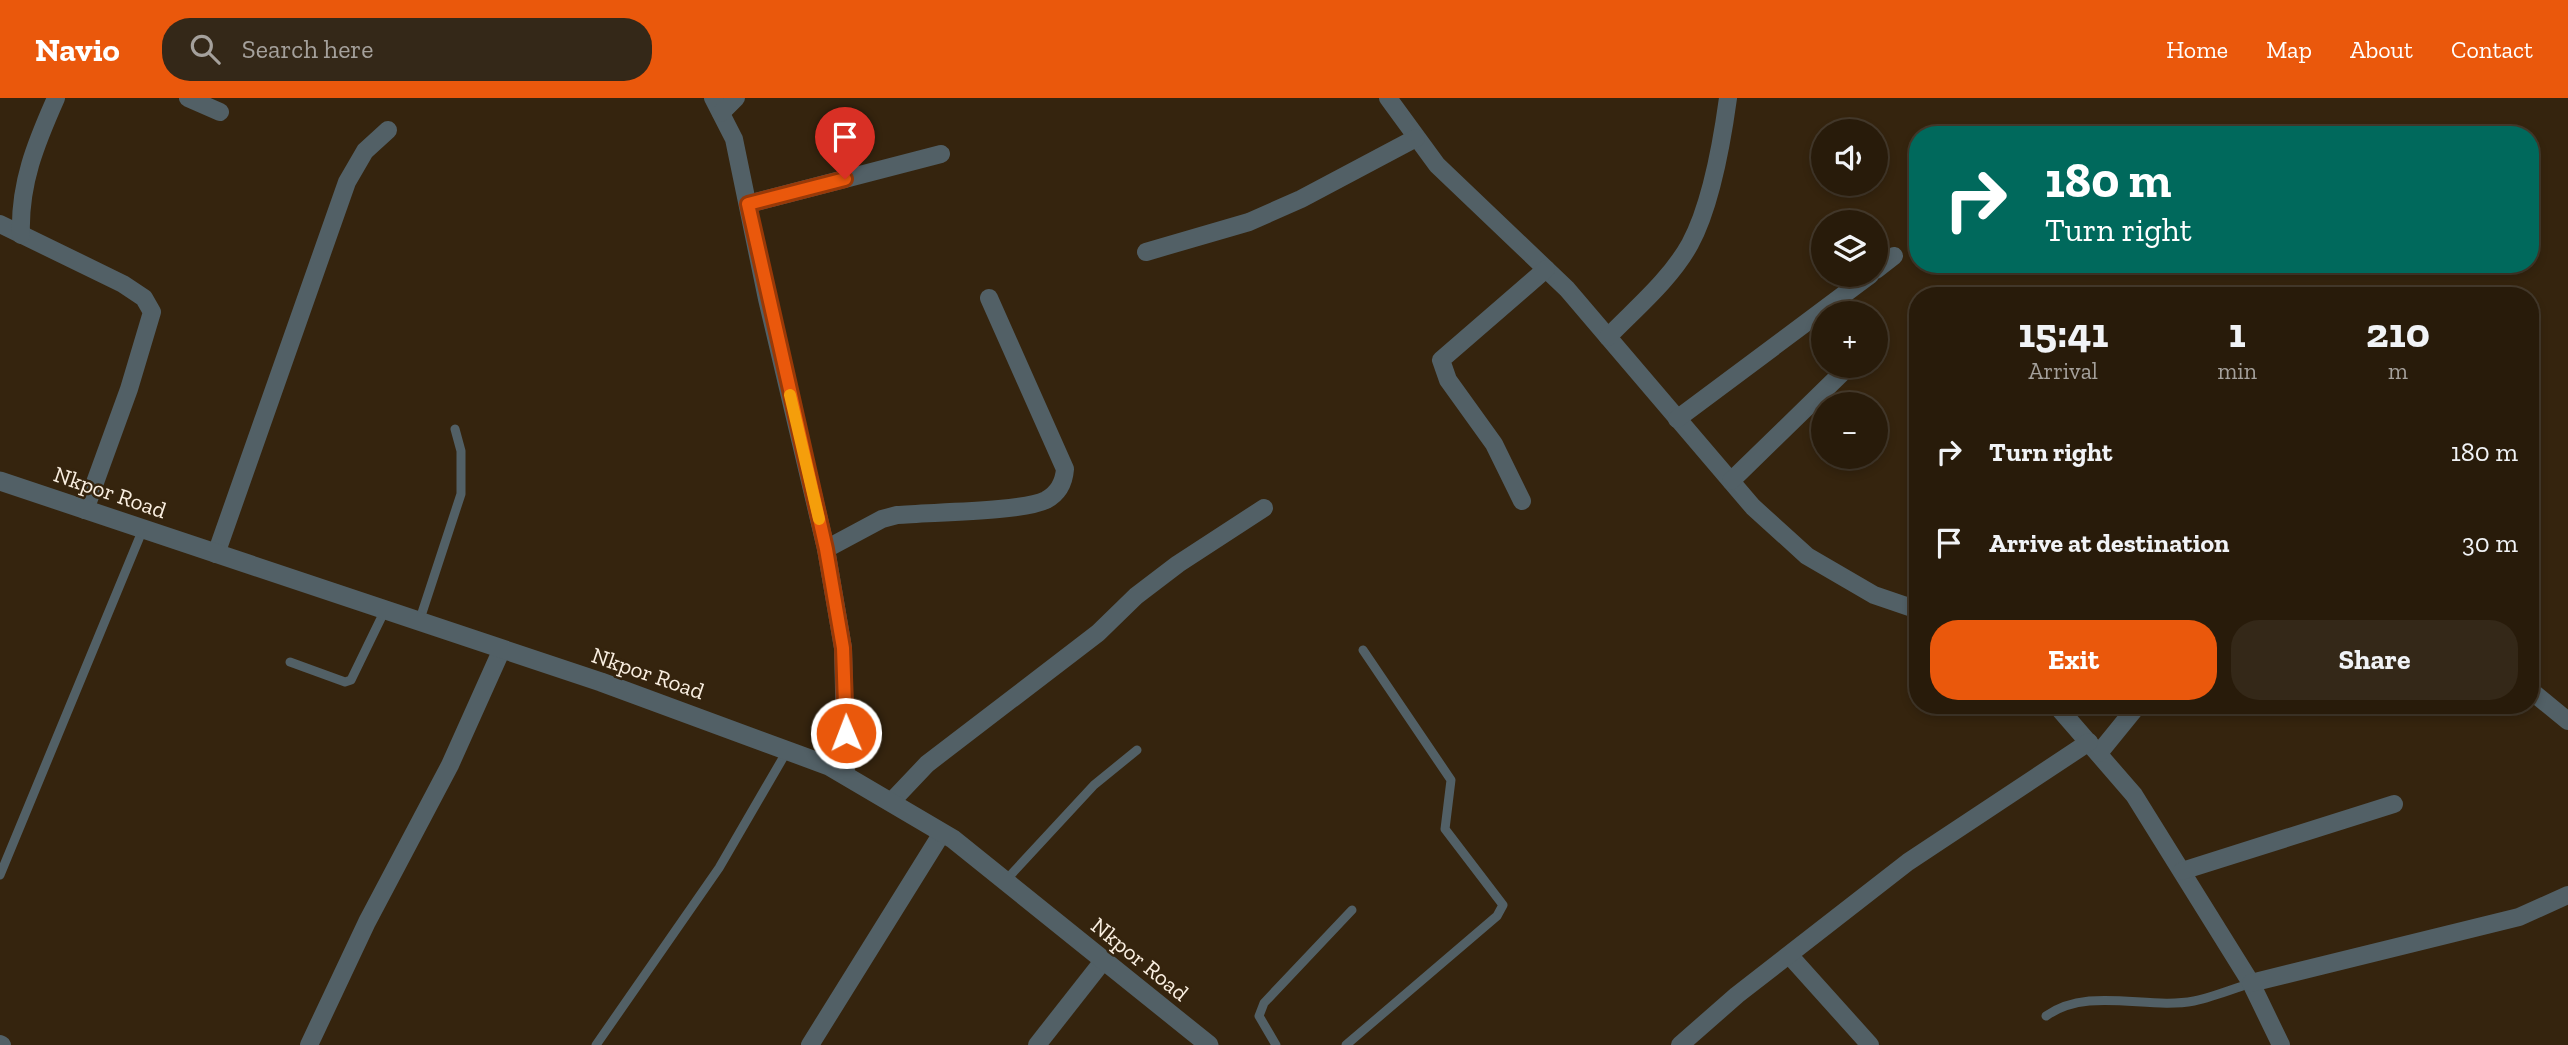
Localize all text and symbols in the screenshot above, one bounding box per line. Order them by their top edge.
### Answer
search box [162,18,652,81]
text: Navio [35,30,120,69]
icon: search [186,30,224,68]
text: Search here [242,33,374,65]
text: Home [2166,35,2228,64]
text: Map [2266,35,2312,64]
text: About [2350,35,2413,64]
text: Contact [2451,35,2533,64]
pin [815,107,875,179]
icon: arrive [826,118,864,156]
map controls [1811,119,1888,469]
button: sound [1811,119,1888,196]
text: 180 m [2045,151,2172,210]
icon: right [1930,154,2021,245]
button: layers [1811,210,1888,287]
text: Turn right [2045,211,2192,249]
button: + [1811,301,1888,378]
text: 15:41 [2018,307,2108,358]
text: 1 [2229,307,2246,358]
text: 210 [2366,307,2430,358]
text: Arrival [2029,357,2098,385]
text: min [2218,357,2257,385]
text: m [2388,357,2408,385]
button: − [1811,392,1888,469]
icon: right [1930,433,1968,471]
text: Turn right [1989,436,2112,468]
text: 180 m [2451,436,2518,468]
street label: Nkpor Road [50,460,170,524]
icon: arrive [1930,524,1968,562]
text: Arrive at destination [1989,527,2229,559]
text: 30 m [2462,527,2518,559]
button: Exit [1930,620,2217,700]
button: Share [2231,620,2518,700]
street label: Nkpor Road [588,641,708,705]
position arrow [809,696,883,770]
street label: Nkpor Road [1086,911,1195,1007]

